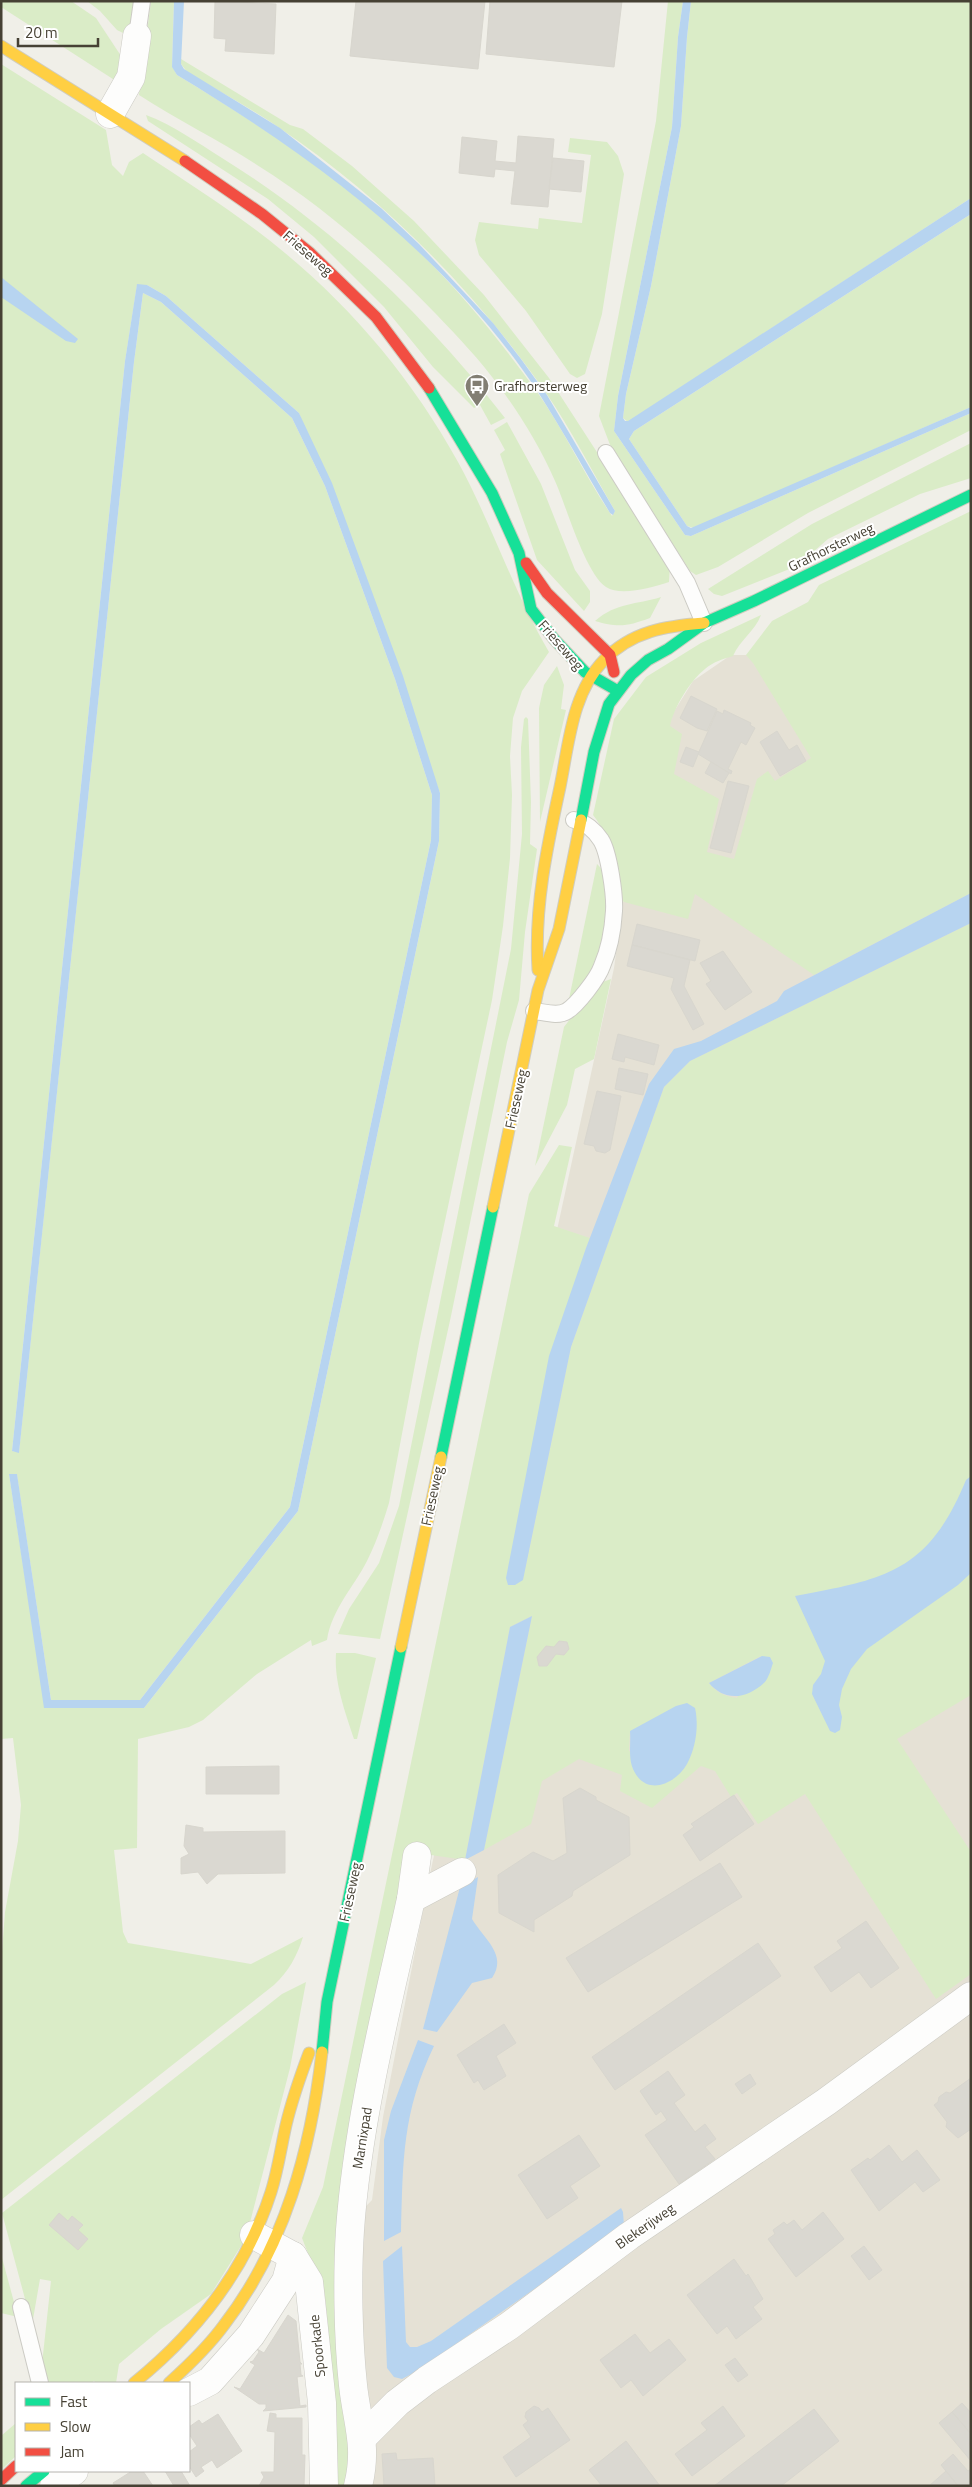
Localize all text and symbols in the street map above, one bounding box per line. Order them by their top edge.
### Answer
scale bar [18,15,98,47]
text: 20 m [25,21,58,44]
street label: Frieseweg [279,225,338,280]
bus stop icon: Grafhorsterweg [464,373,490,407]
place label: Grafhorsterweg [494,375,587,396]
street label: Grafhorsterweg [784,517,877,576]
street label: Frieseweg [534,615,589,674]
street label: Frieseweg [499,1067,532,1131]
street label: Frieseweg [415,1464,448,1528]
street label: Frieseweg [333,1860,366,1924]
street label: Marnixpad [346,2105,377,2170]
street label: Blekerijweg [611,2197,679,2254]
street label: Spoorkade [303,2314,330,2378]
legend [15,2382,190,2472]
text: Fast [60,2390,88,2413]
text: Slow [60,2415,91,2438]
text: Jam [60,2440,84,2463]

